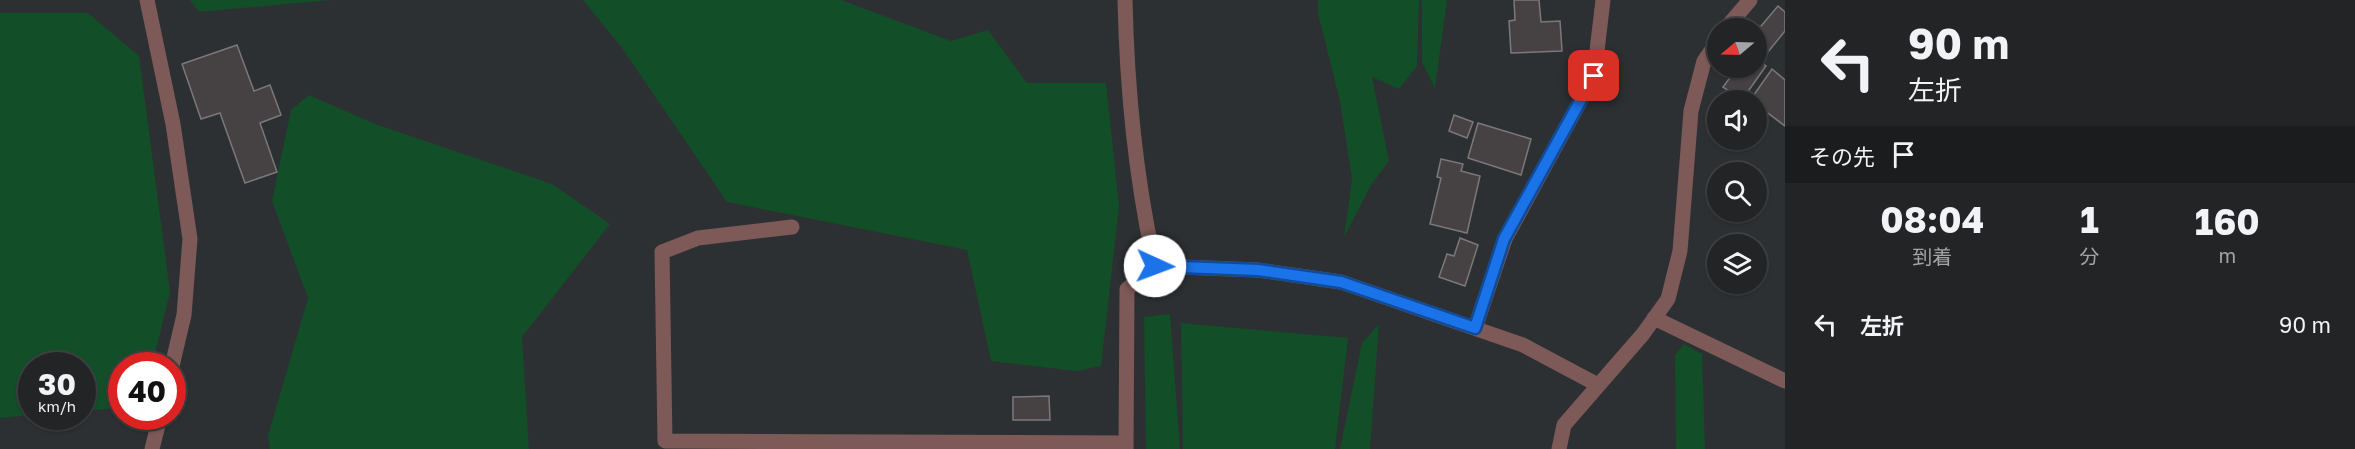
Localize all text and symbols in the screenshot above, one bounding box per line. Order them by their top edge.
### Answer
north arrow [1707,18,1767,78]
map controls [1707,18,1767,294]
text: 90 m [1908,18,2009,68]
icon: left [1809,24,1887,102]
pin [1568,50,1619,101]
icon: arrive [1577,59,1610,92]
text: 左折 [1908,74,1962,106]
button: sound [1707,90,1767,150]
icon: arrive [1887,138,1920,171]
text: その先 [1809,143,1875,170]
button: search [1707,162,1767,222]
text: 08:04 [1880,198,1984,241]
text: 1 [2080,198,2099,241]
text: 160 [2195,200,2260,243]
position arrow [1123,234,1187,298]
button: layers [1707,234,1767,294]
text: m [2218,243,2236,267]
text: 到着 [1912,244,1952,268]
text: 分 [2080,244,2100,268]
icon: left [1809,308,1842,341]
text: 90 m [2279,311,2331,338]
text: 左折 [1860,312,1904,339]
speed limit sign: 40 [108,352,186,430]
text: 30 [38,366,76,402]
text: km/h [38,397,76,415]

